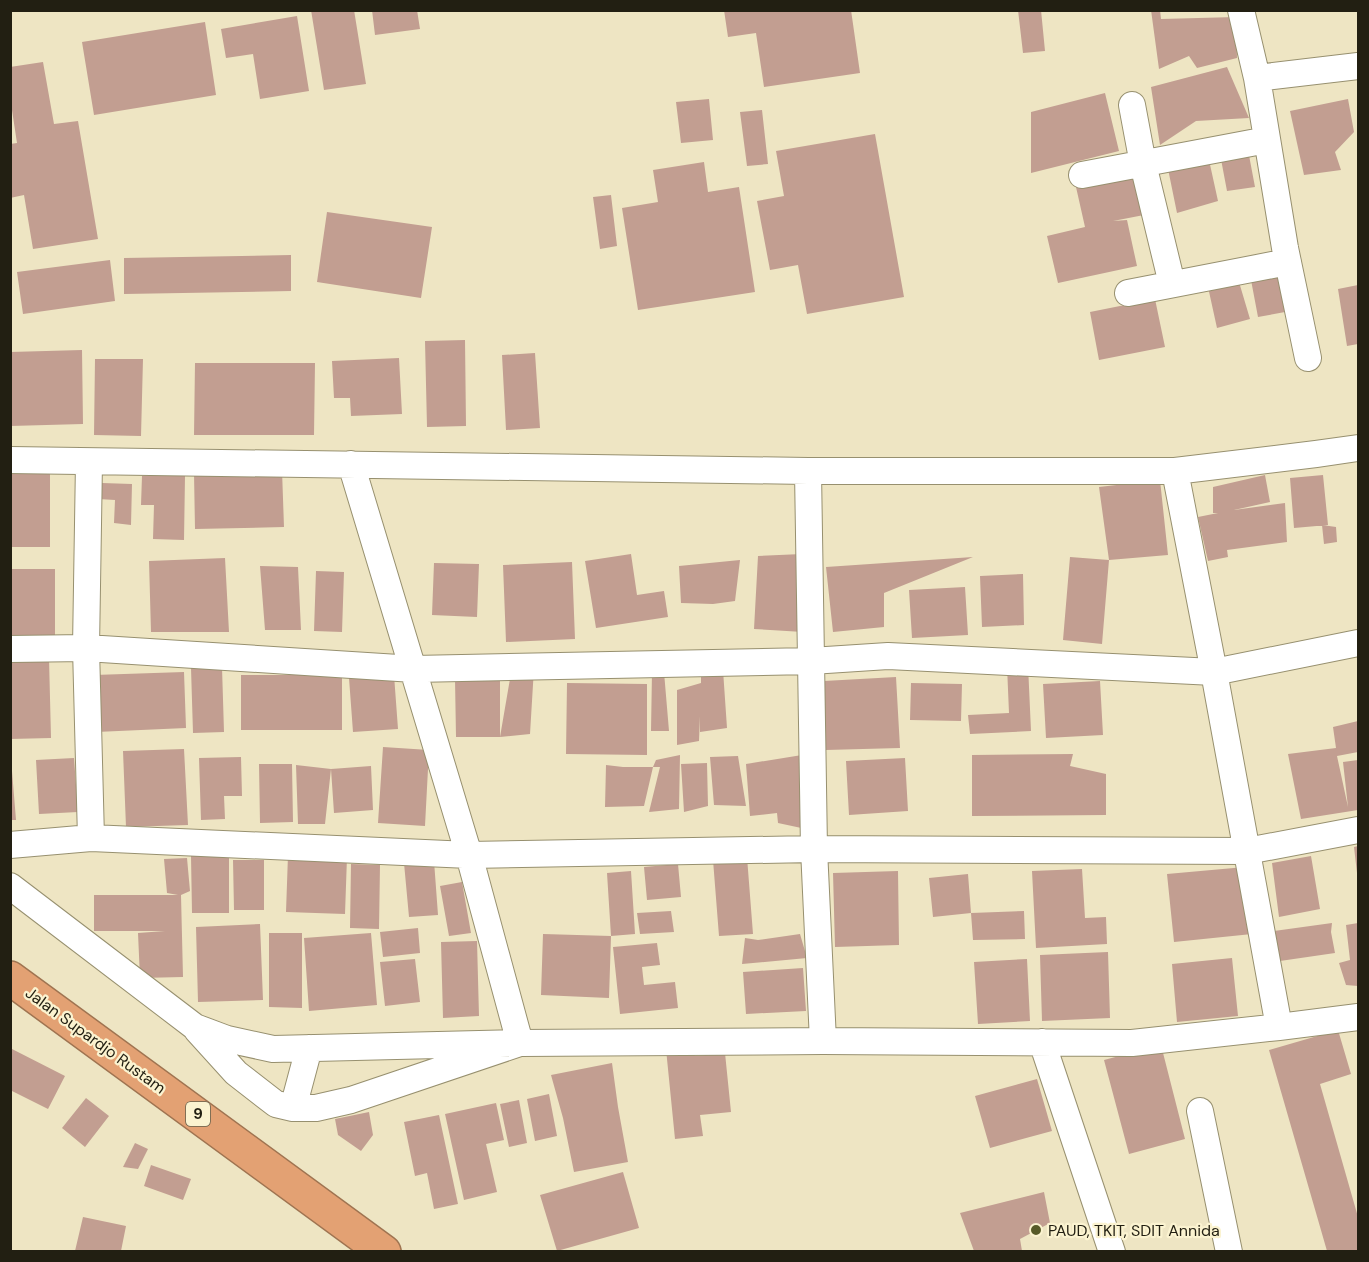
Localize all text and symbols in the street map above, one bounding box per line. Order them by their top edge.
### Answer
street label: Jalan Supardjo Rustam [21,982,170,1098]
road number: 9 [186,1102,210,1126]
place label: PAUD, TKIT, SDIT Annida [1048,1220,1220,1241]
marker: PAUD, TKIT, SDIT Annida [1029,1223,1043,1237]

